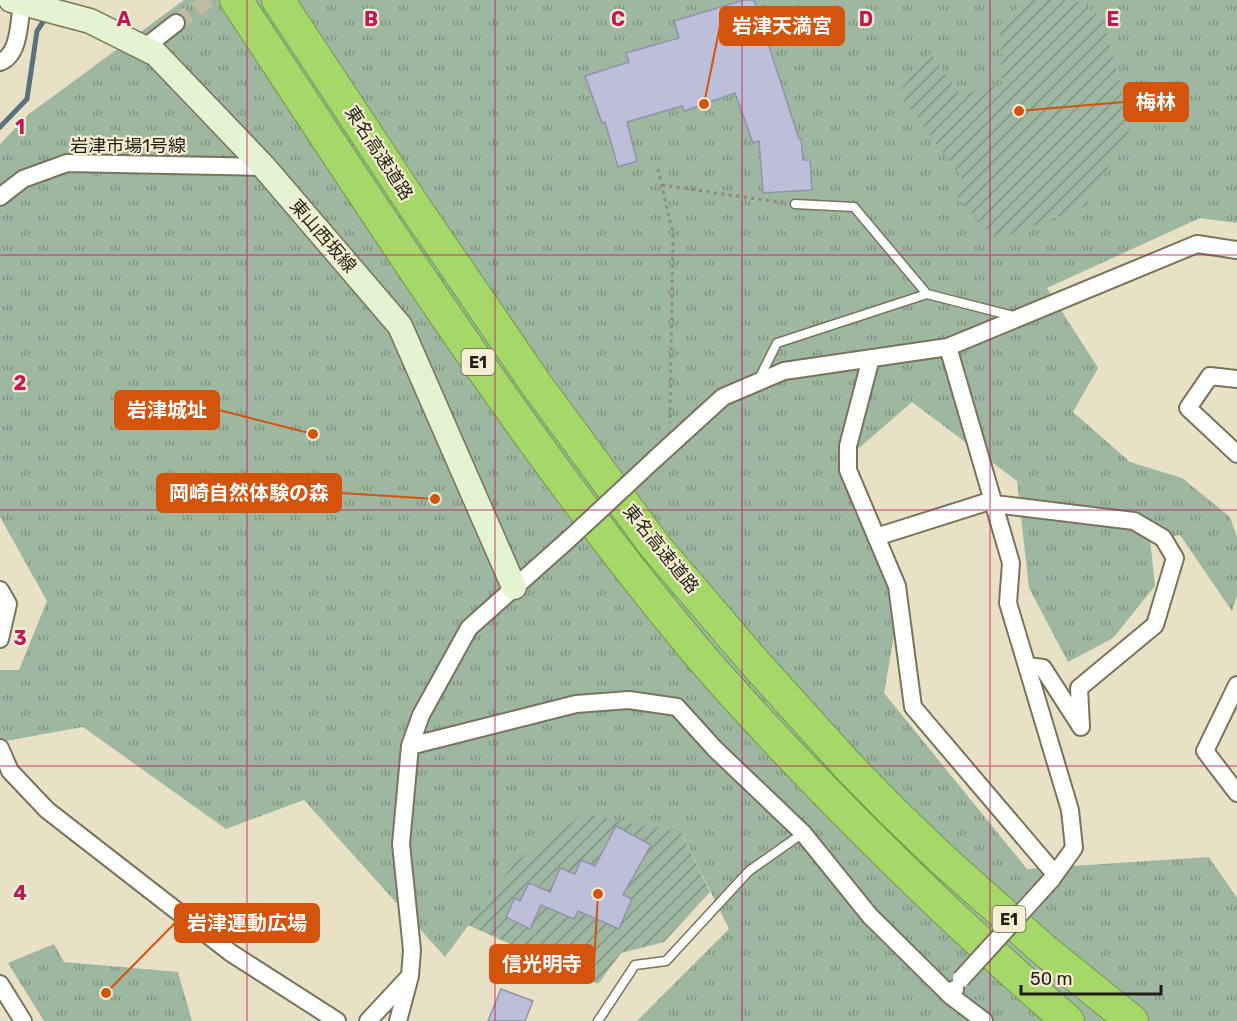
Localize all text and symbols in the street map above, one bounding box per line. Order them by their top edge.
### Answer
text: A [117,7,132,31]
text: B [364,7,378,31]
text: C [611,7,625,31]
callout: 岩津天満宮 [720,7,844,45]
text: D [859,7,873,31]
text: E [1107,7,1119,31]
text: 岩津天満宮 [732,14,832,38]
callout: 梅林 [1124,83,1188,121]
text: 梅林 [1136,90,1176,114]
street label: 東名高速道路 [340,102,418,204]
text: 1 [15,115,25,139]
street label: 岩津市場1号線 [70,135,186,157]
street label: 東山西坂線 [285,195,361,277]
road number: E1 [462,349,494,375]
text: 2 [14,371,27,395]
callout: 岩津城址 [115,391,219,429]
text: 岩津城址 [127,398,207,422]
callout: 岡崎自然体験の森 [157,474,341,512]
text: 岡崎自然体験の森 [169,481,329,505]
street label: 東名高速道路 [618,500,704,598]
text: 3 [13,626,27,650]
text: 4 [13,881,27,905]
callout: 岩津運動広場 [175,904,319,942]
road number: E1 [992,906,1026,932]
text: 岩津運動広場 [187,911,307,935]
callout: 信光明寺 [490,945,594,983]
text: 信光明寺 [502,952,582,976]
scale bar [1021,958,1160,996]
text: 50 m [1030,968,1073,990]

